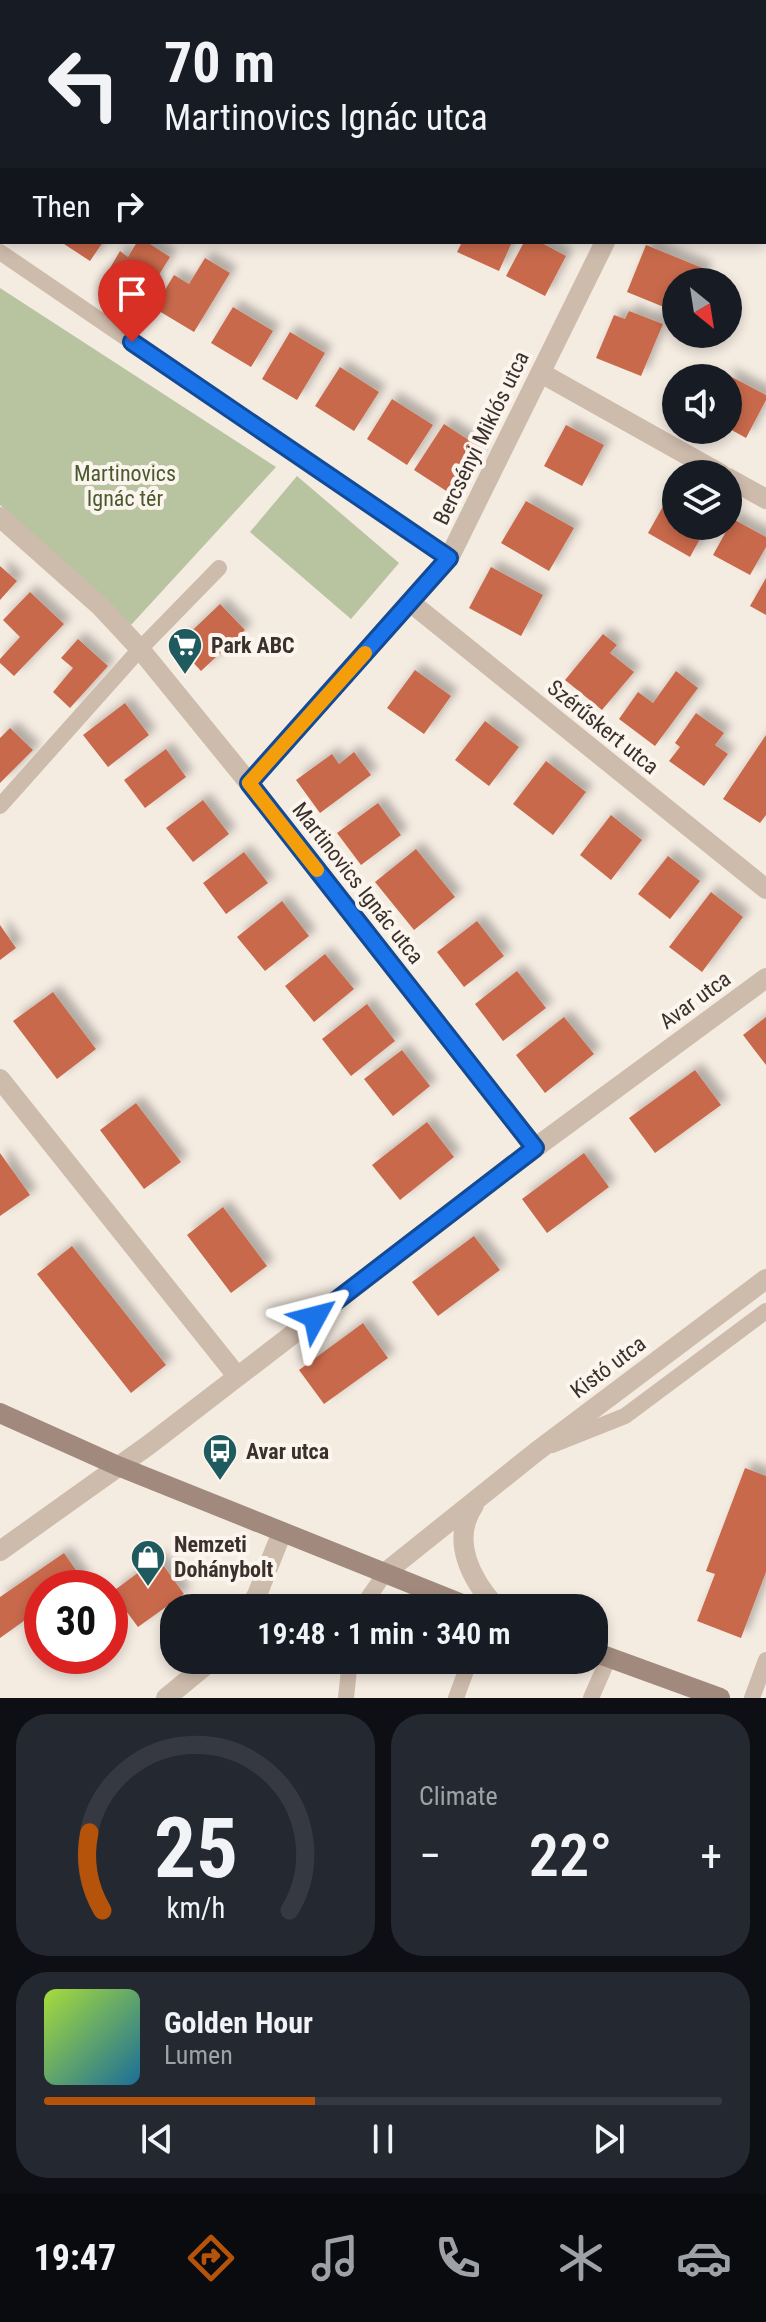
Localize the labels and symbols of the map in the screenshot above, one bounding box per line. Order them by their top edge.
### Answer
pin [98,260,166,342]
north arrow [662,268,742,348]
street label: Bercsényi Miklós utca [428,347,534,529]
park label: Martinovics Ignác tér [74,461,176,511]
supermarket icon: Park ABC [166,626,204,676]
place label: Park ABC [211,633,295,658]
street label: Szérűskert utca [543,675,663,779]
street label: Martinovics Ignác utca [287,797,429,969]
street label: Avar utca [655,966,735,1034]
position arrow [273,1275,357,1359]
street label: Kistó utca [566,1331,650,1403]
bus stop icon: Avar utca [201,1432,239,1482]
place label: Avar utca [246,1439,329,1464]
place label: Nemzeti Dohánybolt [174,1532,274,1582]
shop icon: Nemzeti Dohánybolt [129,1538,167,1588]
speed limit sign: 30 [24,1570,128,1674]

